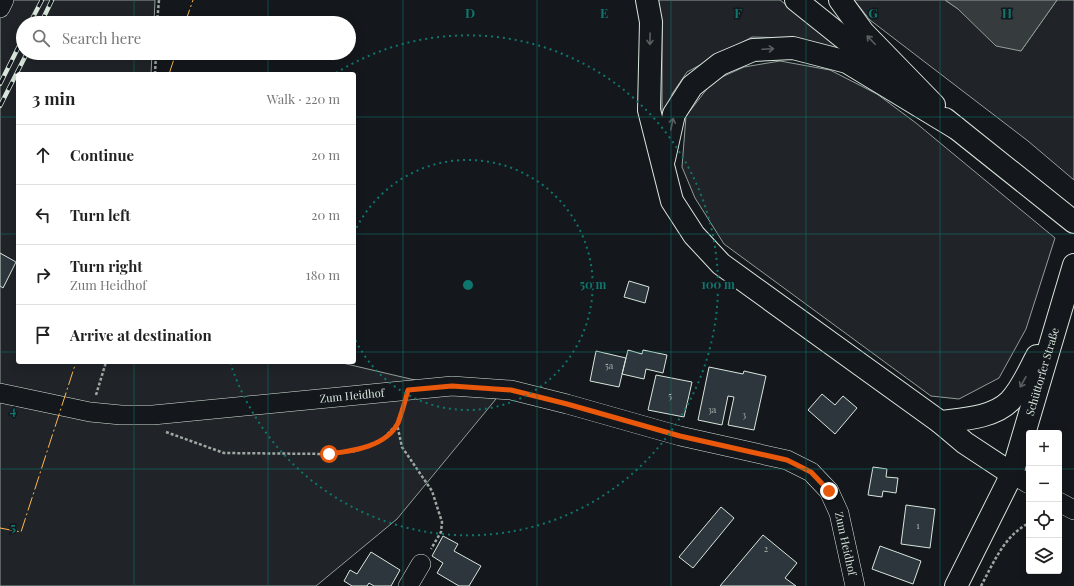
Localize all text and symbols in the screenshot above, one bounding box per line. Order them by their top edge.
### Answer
text: D [465,4,475,21]
text: E [600,4,608,21]
text: F [734,4,742,21]
text: G [868,4,878,21]
text: H [1002,4,1012,21]
search box [16,16,356,60]
icon: search [30,27,52,49]
text: Search here [62,28,141,48]
one-way arrow [646,32,654,45]
one-way arrow [866,35,875,45]
one-way arrow [761,46,774,53]
text: 3 min [32,87,75,109]
text: Walk · 220 m [267,90,340,107]
one-way arrow [669,118,677,131]
icon: ahead [32,144,54,166]
text: Continue [70,145,134,165]
text: 20 m [311,146,340,163]
icon: left [32,204,54,226]
text: Turn left [70,205,131,225]
text: 20 m [311,206,340,223]
text: Turn right [70,256,143,276]
icon: right [32,264,54,286]
text: 180 m [306,266,340,283]
text: Zum Heidhof [70,276,147,293]
text: 50 m [580,276,607,292]
text: 100 m [701,276,735,292]
centre of rings [461,278,475,292]
icon: arrive [32,324,54,346]
text: Arrive at destination [70,325,212,345]
street label: Schüttorfer Straße [1022,325,1062,417]
house number: 5a [605,359,614,371]
one-way arrow [1019,376,1027,388]
street label: Zum Heidhof [319,384,386,406]
house number: 5 [668,389,672,401]
text: 4 [10,401,17,418]
house number: 3a [708,403,717,415]
house number: 3 [742,408,746,420]
map controls [1026,430,1062,574]
button: + [1026,430,1062,466]
route start [320,445,338,463]
button: − [1026,466,1062,502]
route end [820,482,838,500]
button: locate [1026,502,1062,538]
street label: Zum Heidhof [832,510,861,578]
text: 5 [10,518,16,535]
house number: 1 [916,519,920,531]
button: layers [1026,538,1062,574]
house number: 2 [764,542,768,554]

